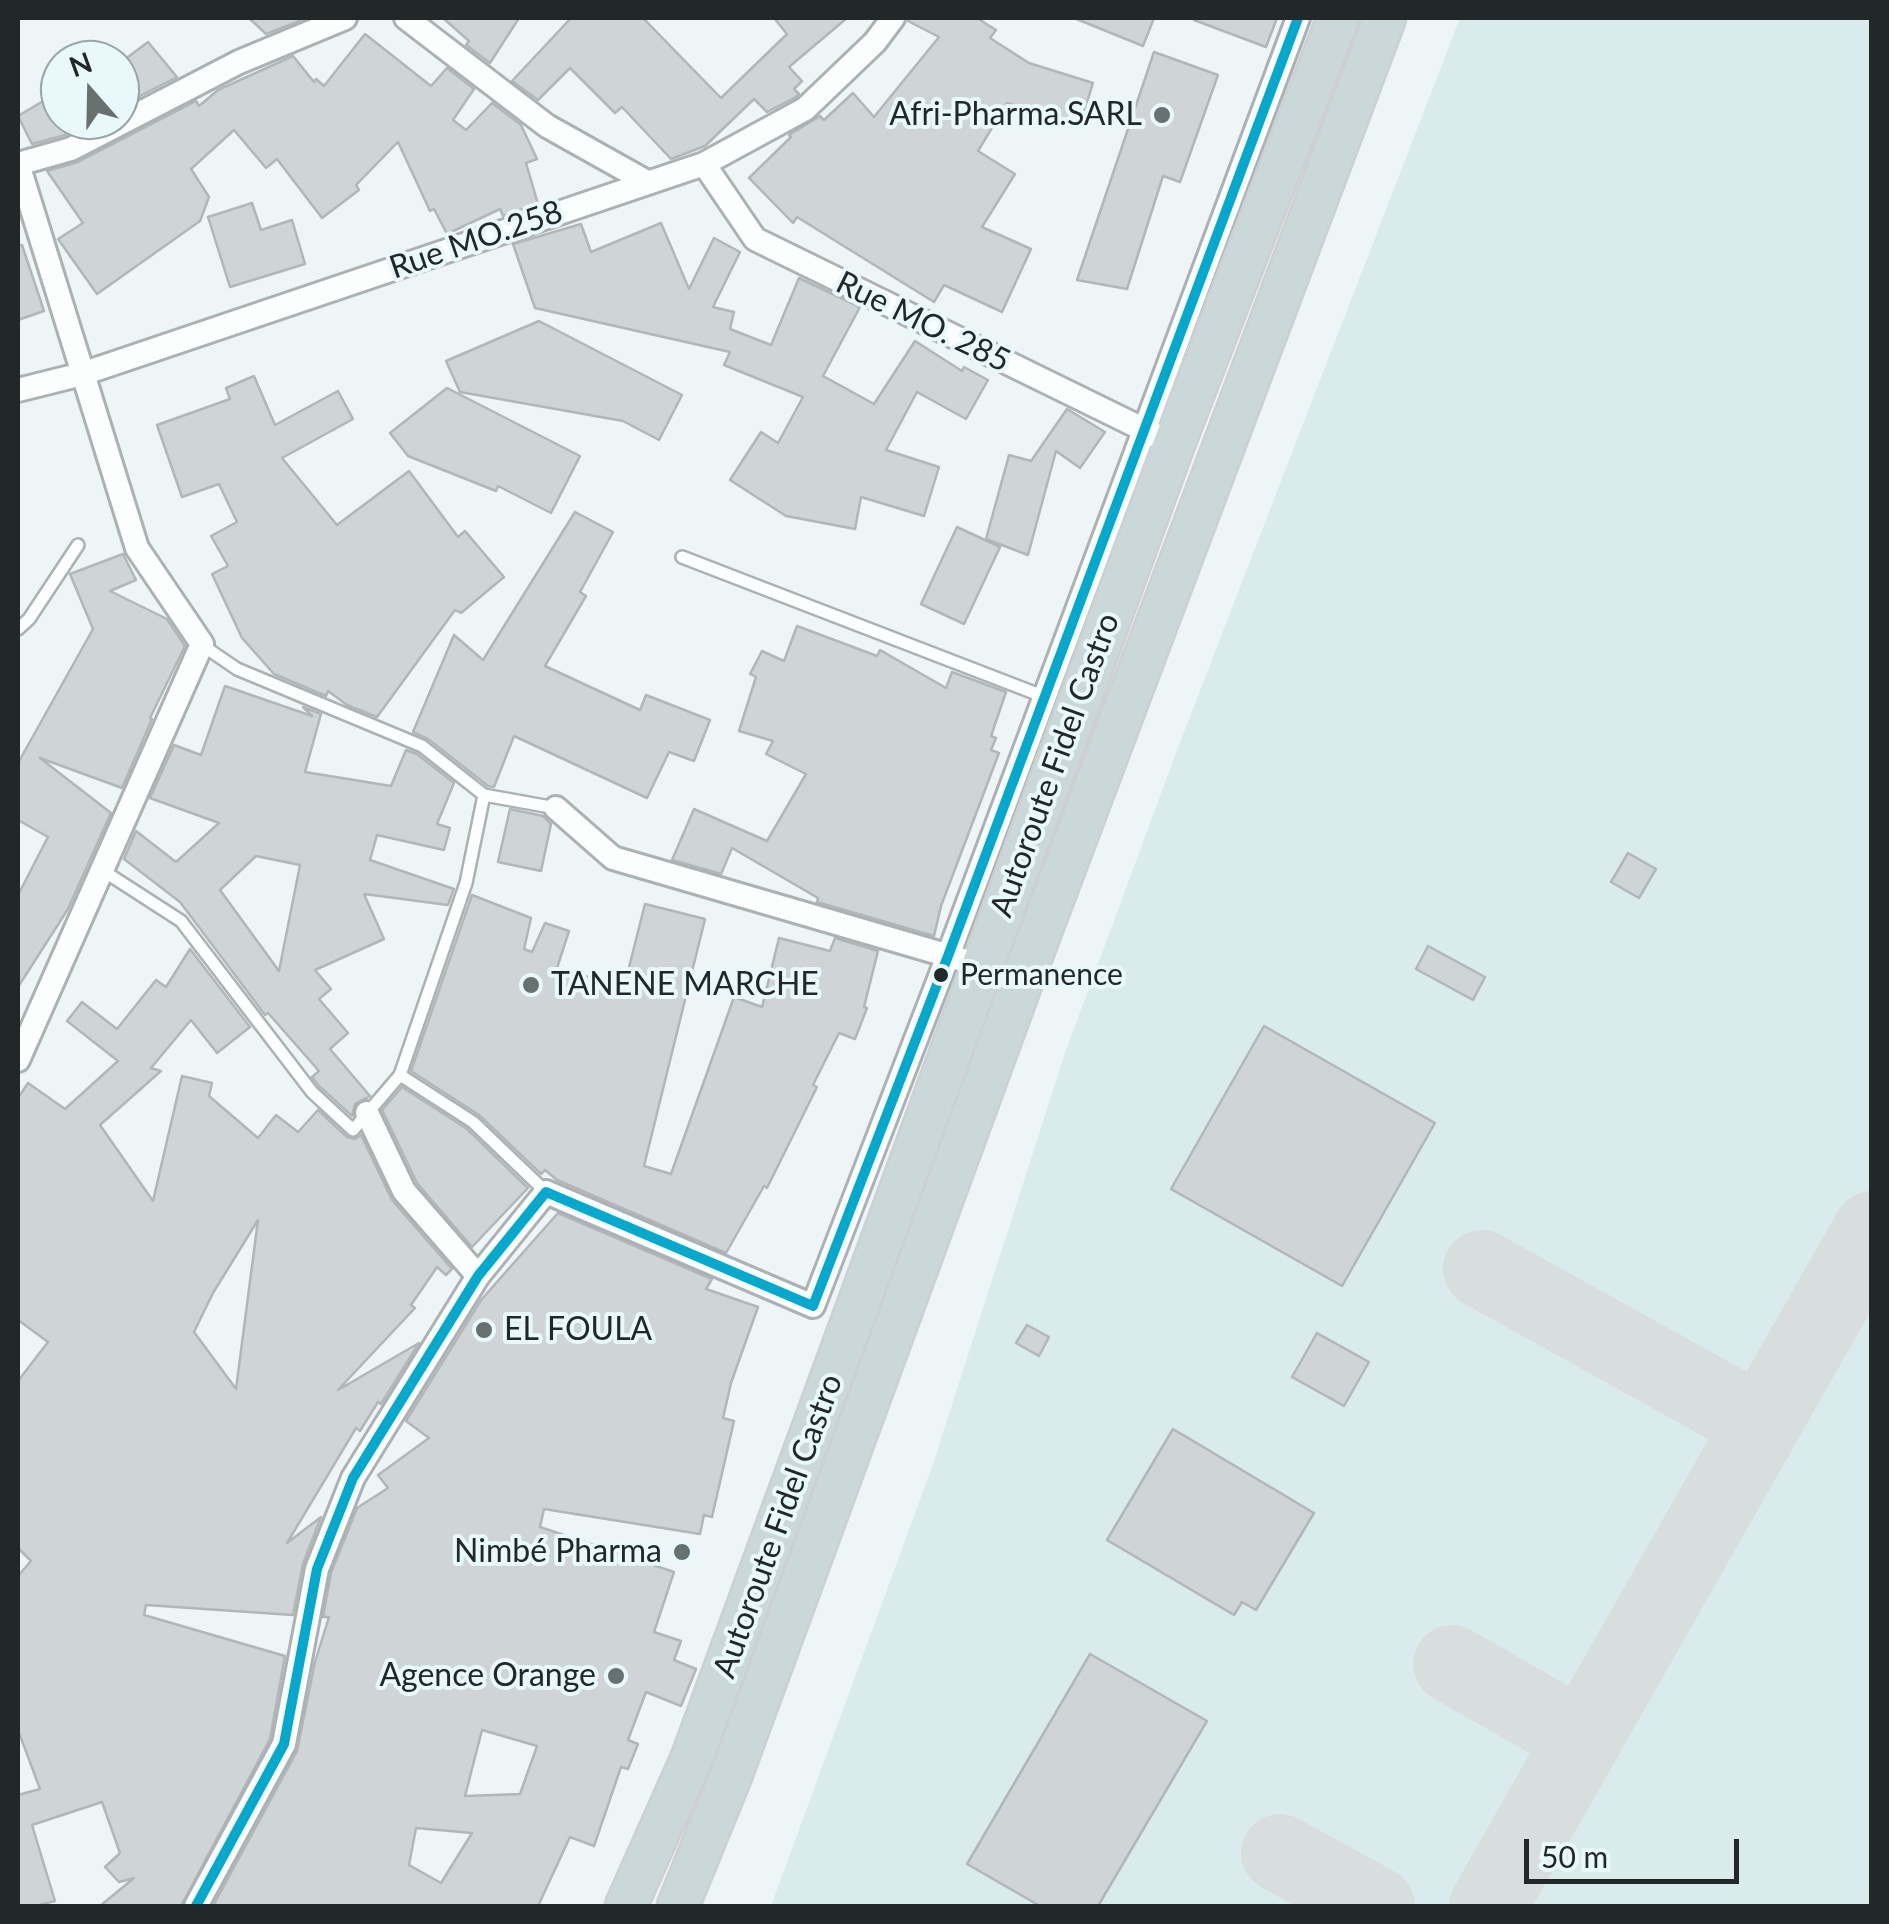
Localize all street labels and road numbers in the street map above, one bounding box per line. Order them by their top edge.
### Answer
street label: Rue MO.258 [385,193,567,287]
street label: Rue MO. 285 [830,263,1016,381]
street label: Autoroute Fidel Castro [982,608,1128,922]
street label: Autoroute Fidel Castro [705,1369,851,1683]

